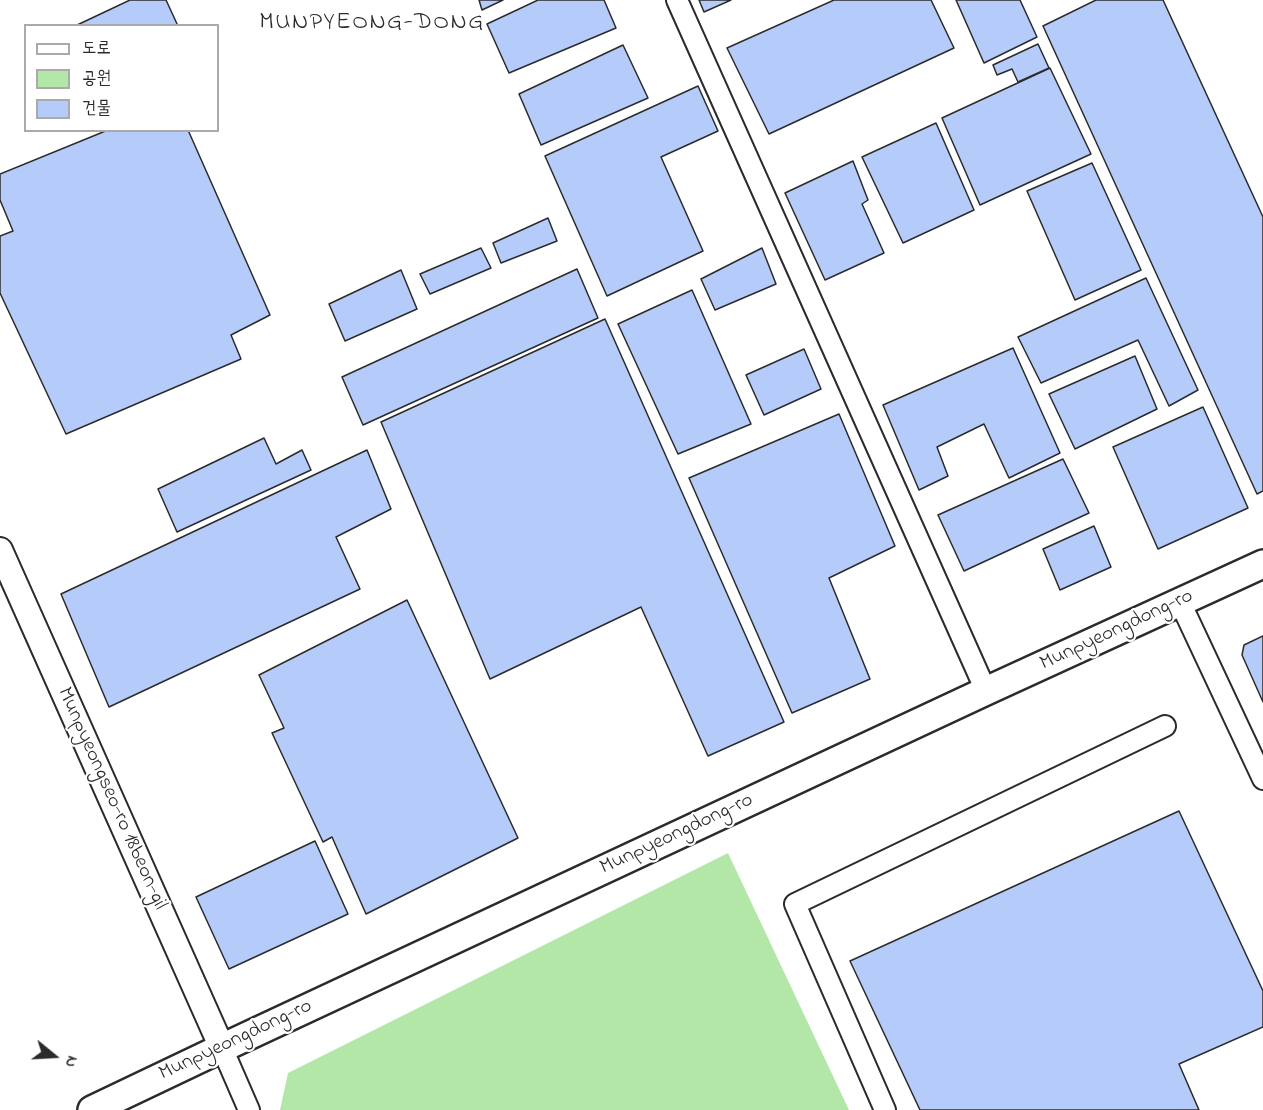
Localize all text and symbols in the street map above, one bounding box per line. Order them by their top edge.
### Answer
district label: MUNPYEONG-DONG [259,10,485,38]
legend [24,24,219,132]
text: 도로 [82,36,111,62]
text: 공원 [82,66,111,92]
text: 건물 [82,96,111,122]
street label: Munpyeongdong-ro [1036,584,1198,678]
street label: Munpyeongseo-ro 18beon-gil [51,684,171,914]
street label: Munpyeongdong-ro [596,788,758,882]
street label: Munpyeongdong-ro [155,994,317,1088]
north arrow [24,1026,84,1086]
text: N [58,1053,84,1070]

